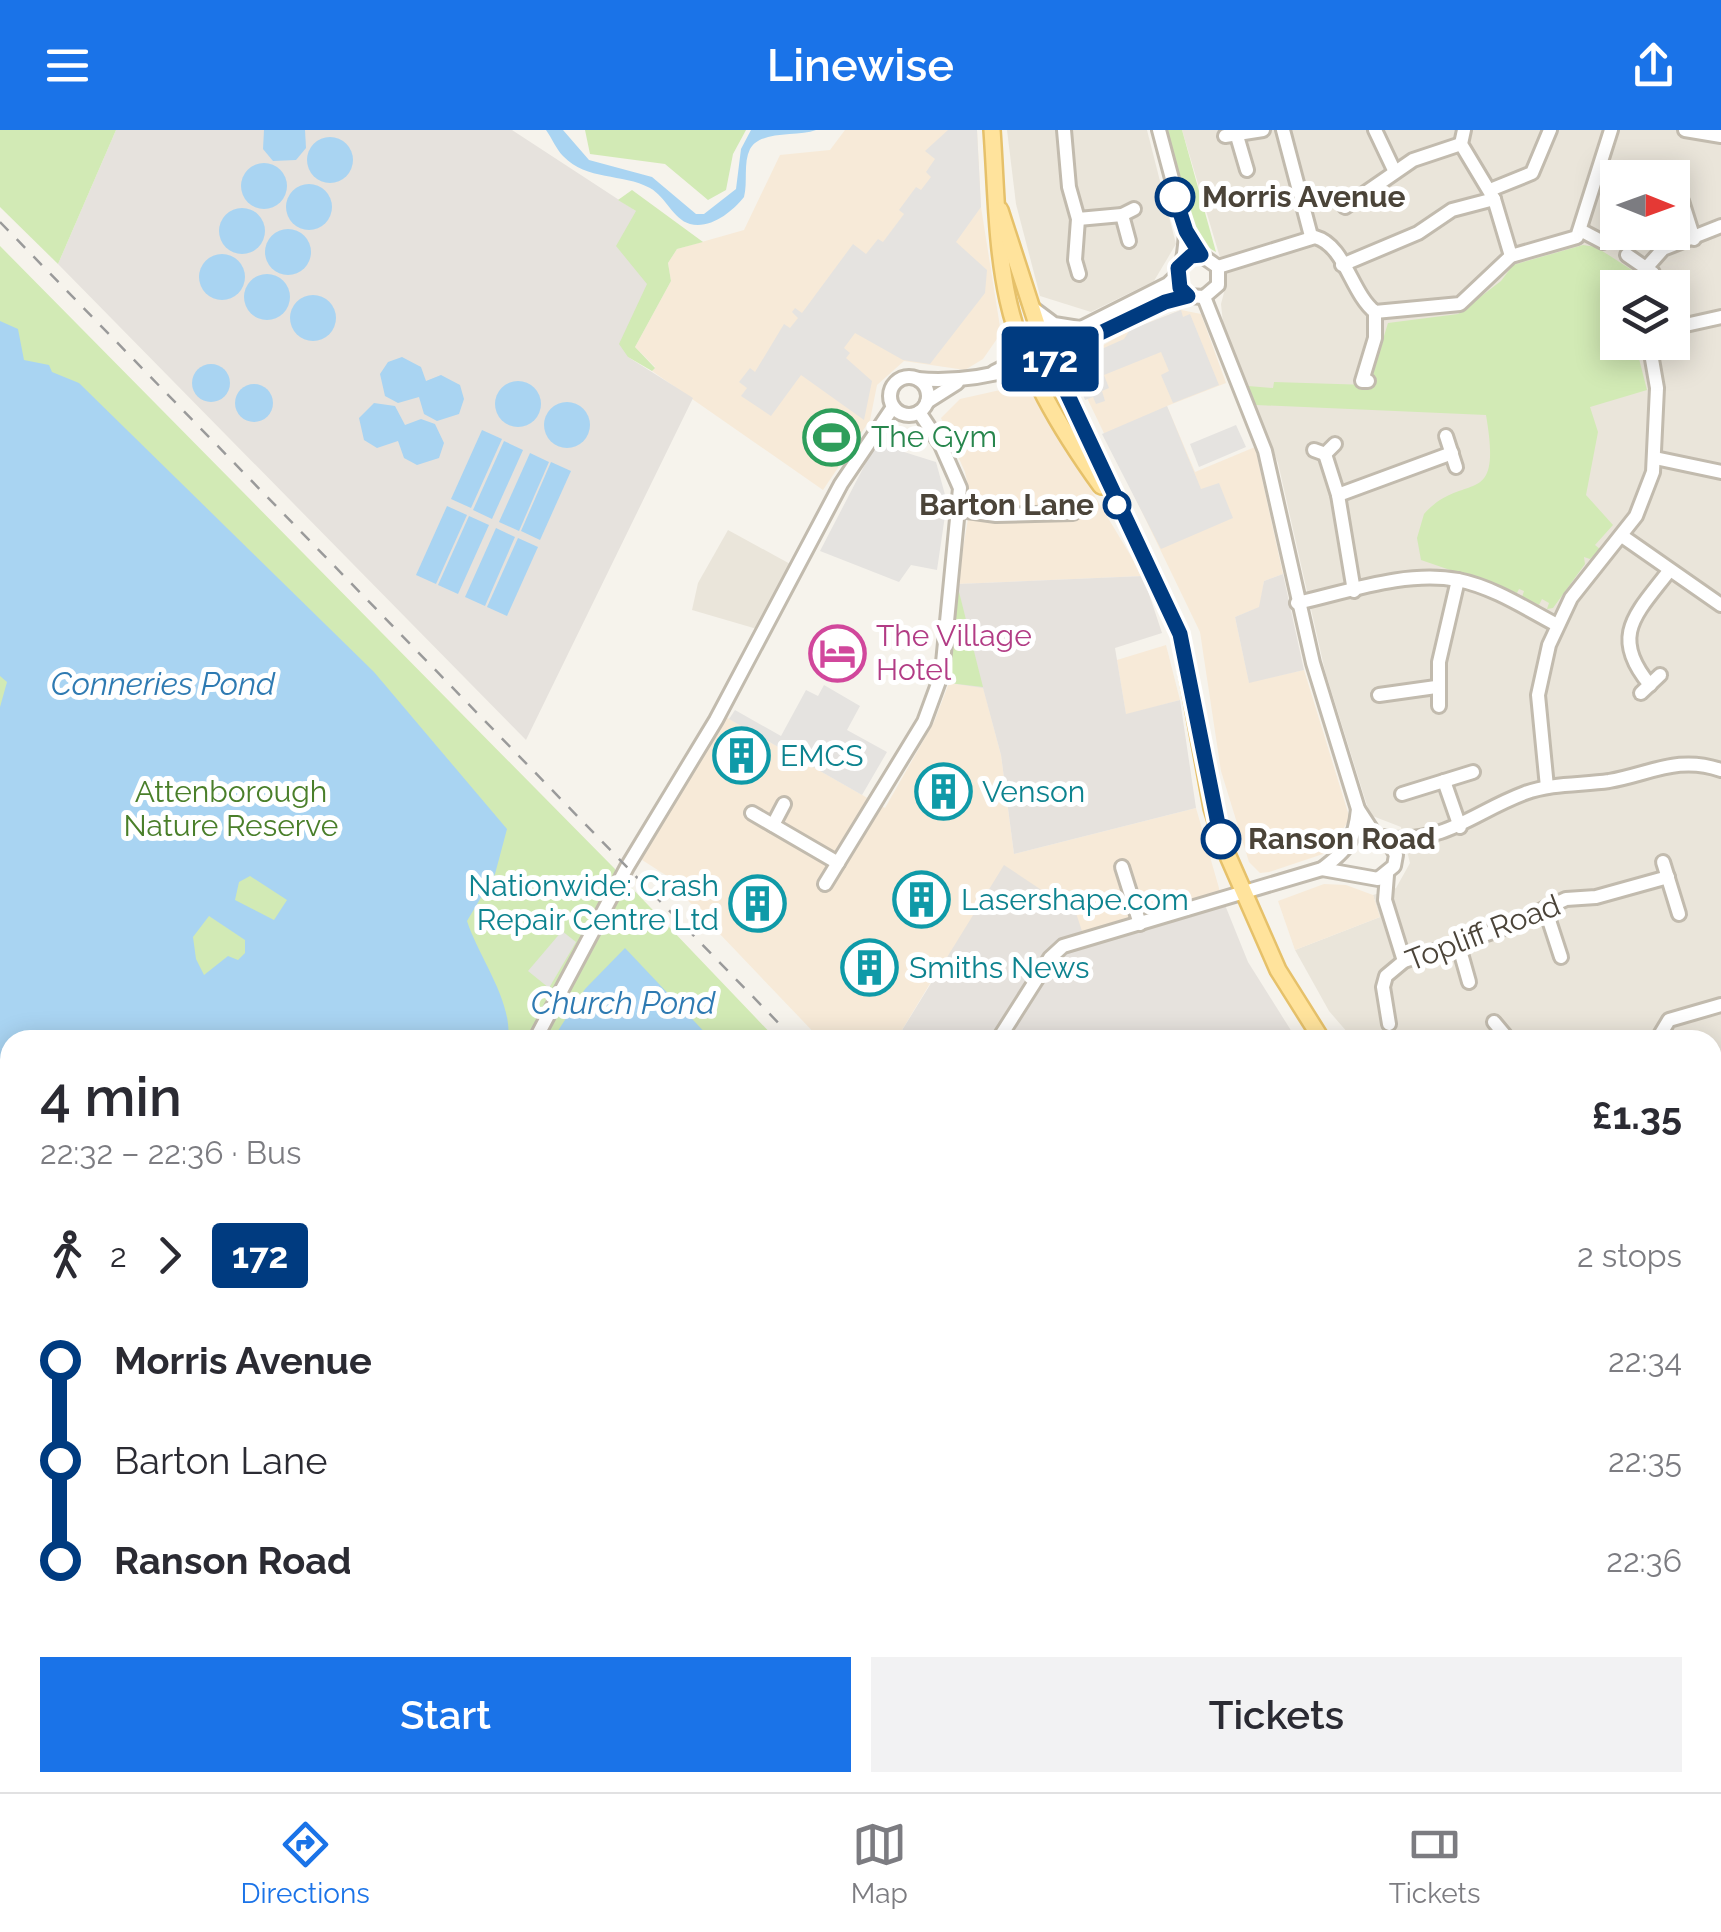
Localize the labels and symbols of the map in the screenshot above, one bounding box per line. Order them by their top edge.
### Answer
north arrow [1600,160,1690,250]
marker: Morris Avenue [1156,178,1194,216]
place label: Morris Avenue [1202,179,1406,214]
line badge: 172 [992,326,1108,392]
sports icon: The Gym [802,407,862,467]
place label: The Gym [871,419,997,454]
place label: Barton Lane [919,487,1094,522]
marker: Barton Lane [1104,492,1130,518]
place label: The Village Hotel [876,618,1032,687]
hotel icon: The Village Hotel [807,623,867,683]
water label: Conneries Pond [51,665,276,702]
building icon: EMCS [711,726,771,786]
place label: EMCS [780,738,863,773]
building icon: Venson [913,762,973,822]
park label: Attenborough Nature Reserve [124,774,338,843]
place label: Venson [982,774,1085,809]
marker: Ranson Road [1202,820,1240,858]
place label: Ranson Road [1248,821,1436,856]
place label: Nationwide: Crash Repair Centre Ltd [468,868,719,937]
building icon: Lasershape.com [892,870,952,930]
building icon: Nationwide: Crash Repair Centre Ltd [728,873,788,933]
place label: Lasershape.com [961,882,1189,917]
street label: Topliff Road [1401,887,1565,978]
building icon: Smiths News [840,938,900,998]
place label: Smiths News [909,950,1090,985]
water label: Church Pond [531,984,716,1021]

